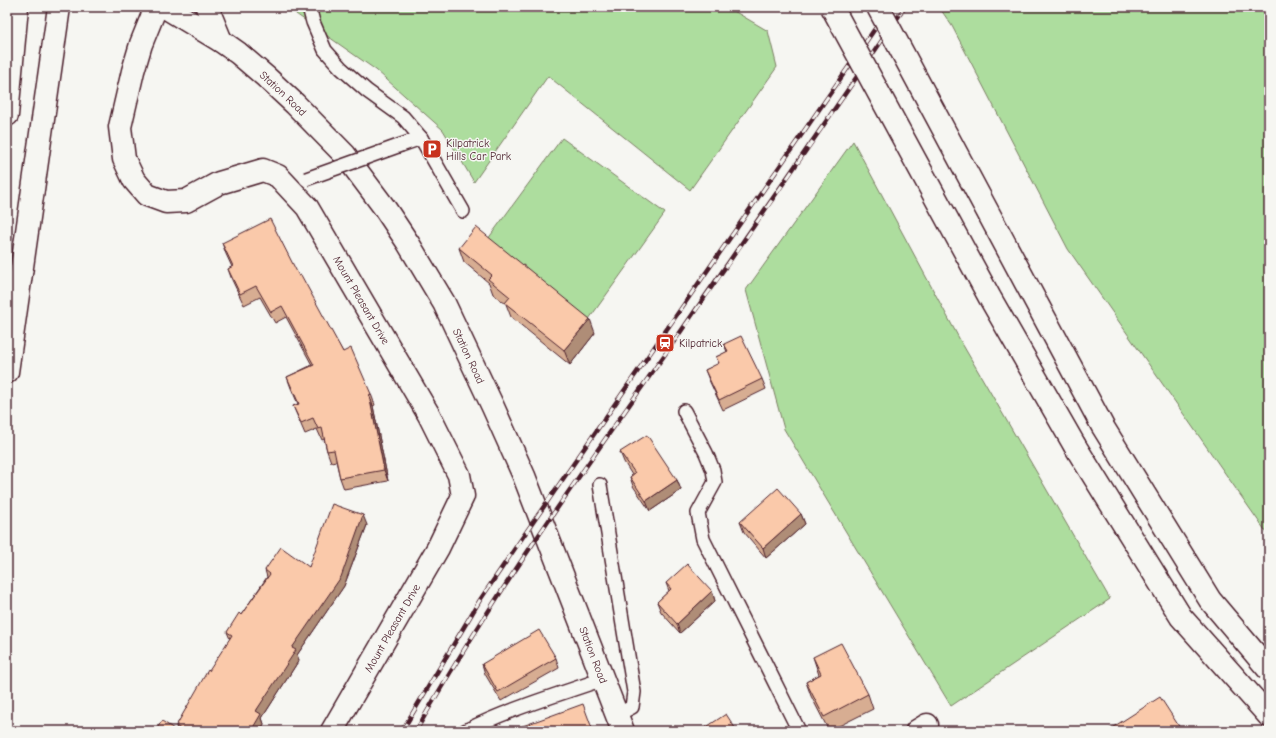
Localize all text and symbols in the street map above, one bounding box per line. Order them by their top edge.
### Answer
street label: Station Road [257,69,309,119]
place label: Kilpatrick Hills Car Park [446,137,512,163]
parking icon: Kilpatrick Hills Car Park [421,138,443,160]
street label: Mount Pleasant Drive [330,254,392,347]
street label: Station Road [450,326,487,386]
station icon: Kilpatrick [654,332,676,354]
place label: Kilpatrick [679,337,723,350]
street label: Mount Pleasant Drive [362,581,423,675]
street label: Station Road [576,625,610,685]

